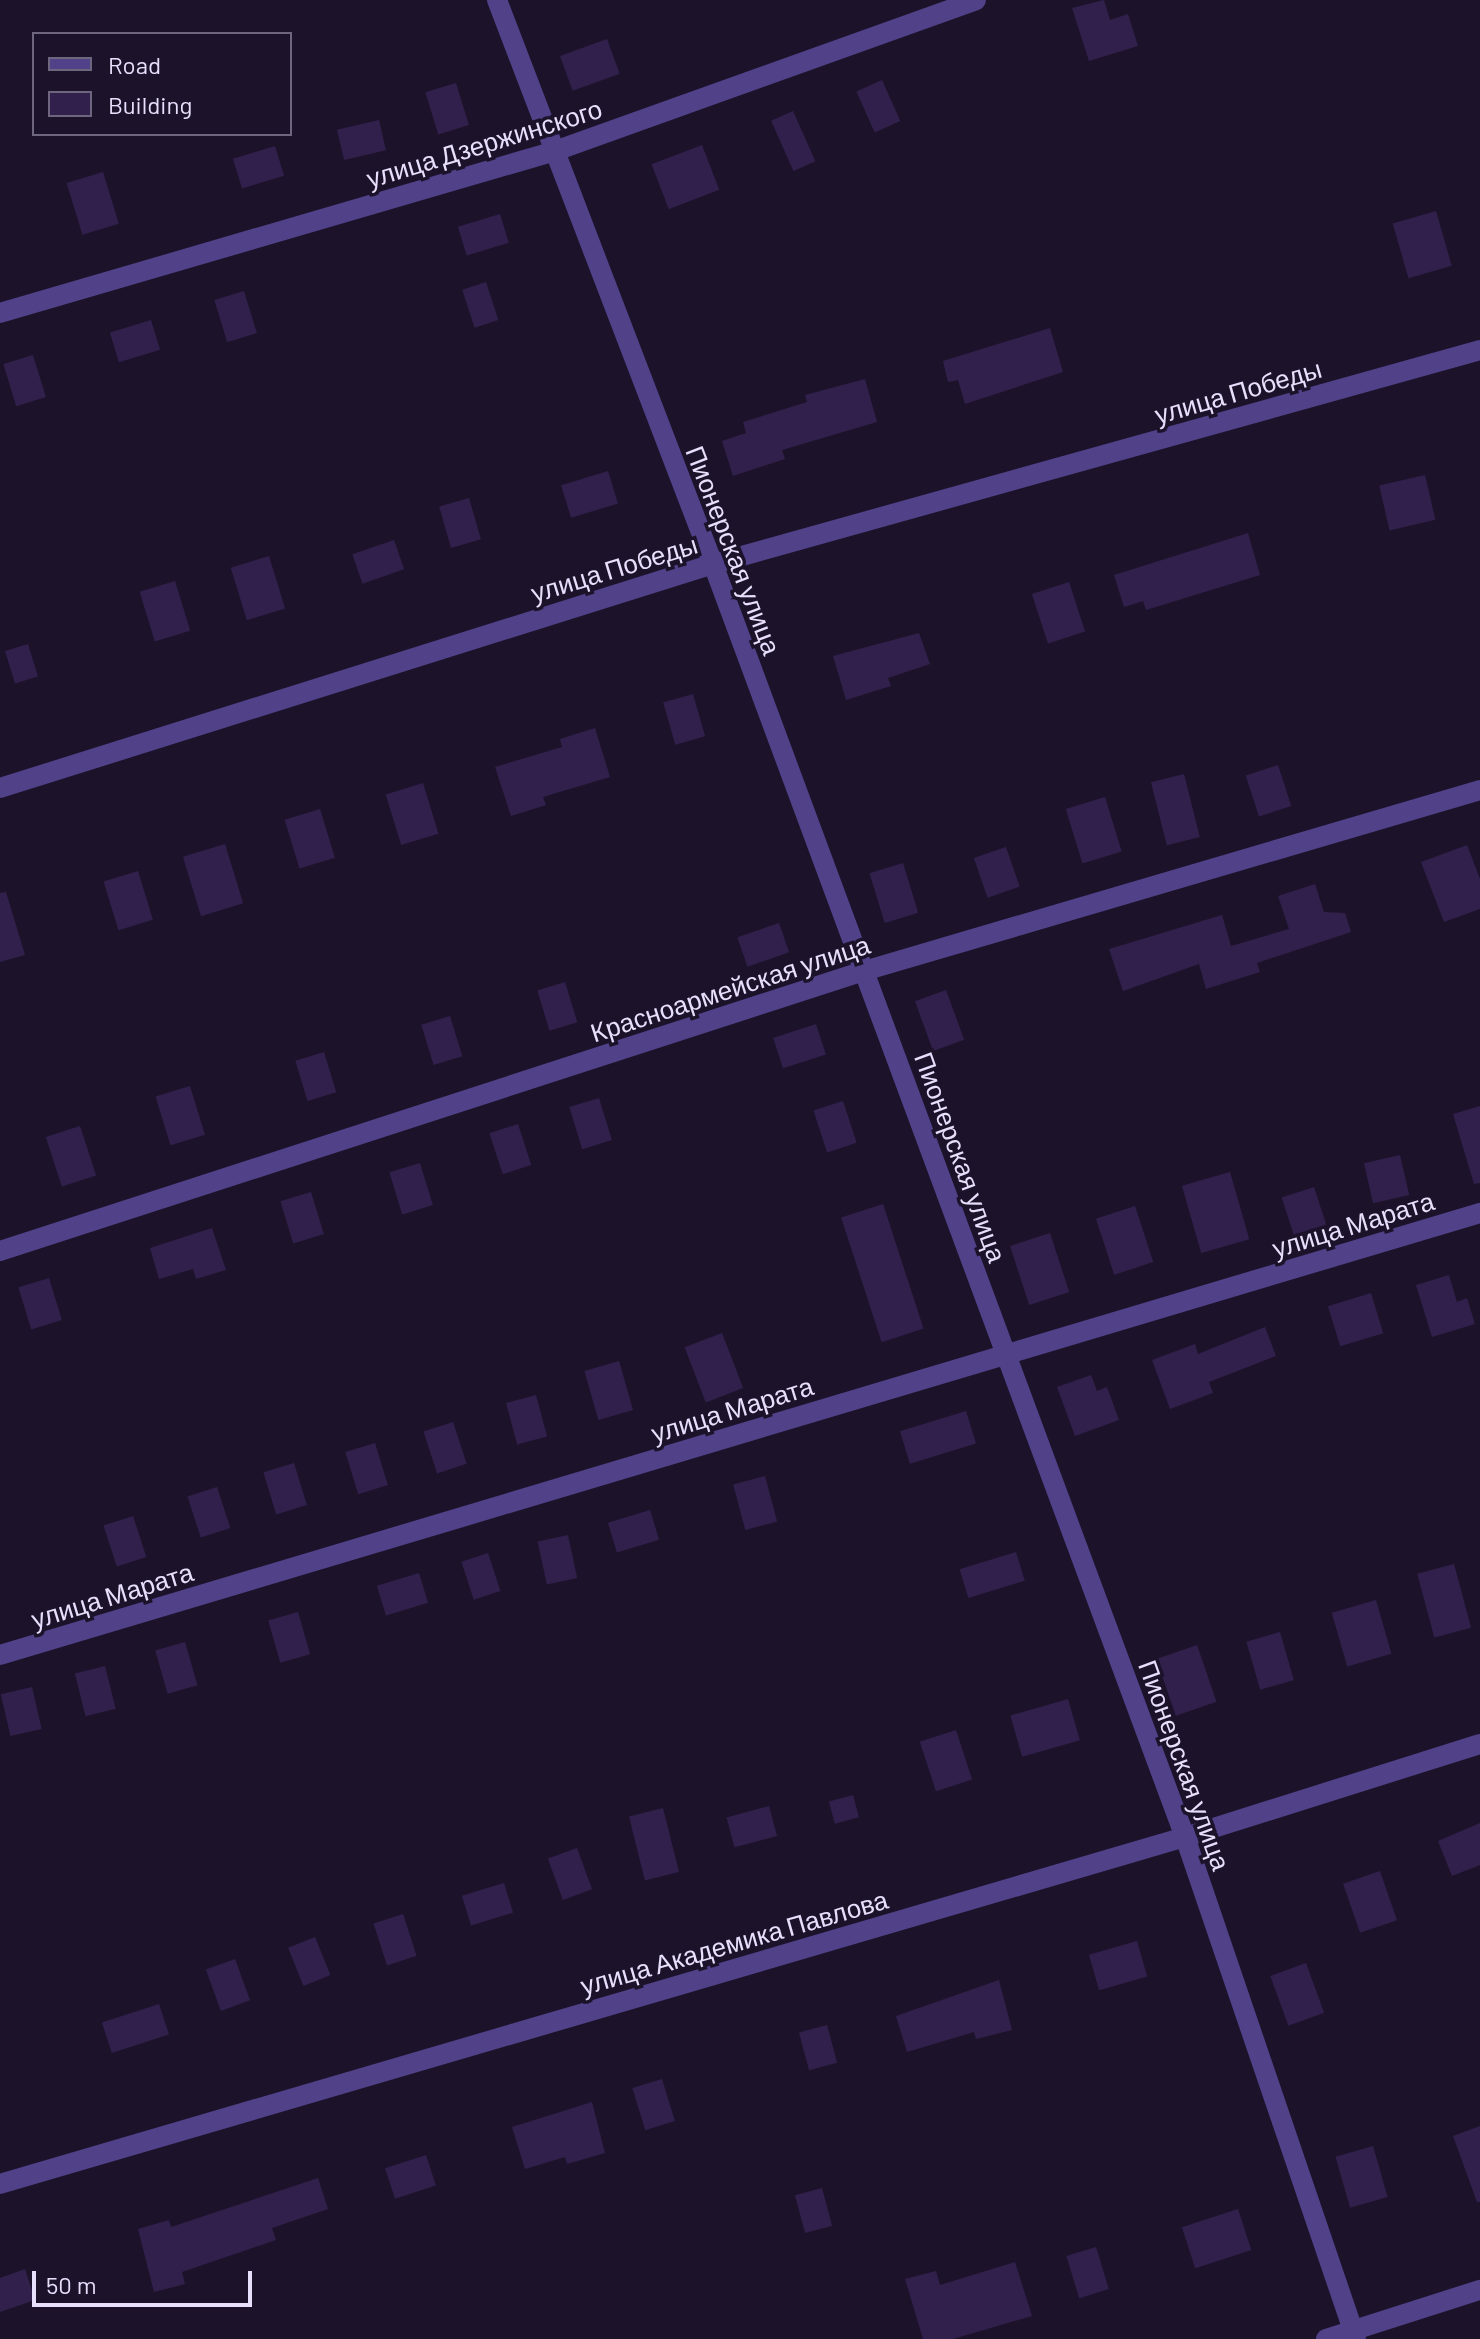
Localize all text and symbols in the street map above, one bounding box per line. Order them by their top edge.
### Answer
legend [32,32,292,136]
text: Road [108,50,161,79]
text: Building [108,90,192,119]
street label: улица Дзержинского [363,92,605,194]
street label: улица Победы [1151,352,1325,430]
street label: Пионерская улица [680,441,788,659]
street label: улица Победы [527,528,701,608]
street label: Красноармейская улица [586,928,874,1048]
street label: Пионерская улица [909,1048,1013,1266]
street label: улица Марата [1268,1185,1438,1263]
street label: улица Марата [647,1370,817,1448]
street label: улица Марата [27,1556,197,1634]
street label: Пионерская улица [1133,1656,1237,1874]
street label: улица Академика Павлова [577,1883,891,2001]
scale bar [36,2255,256,2305]
text: 50 m [46,2270,97,2299]

